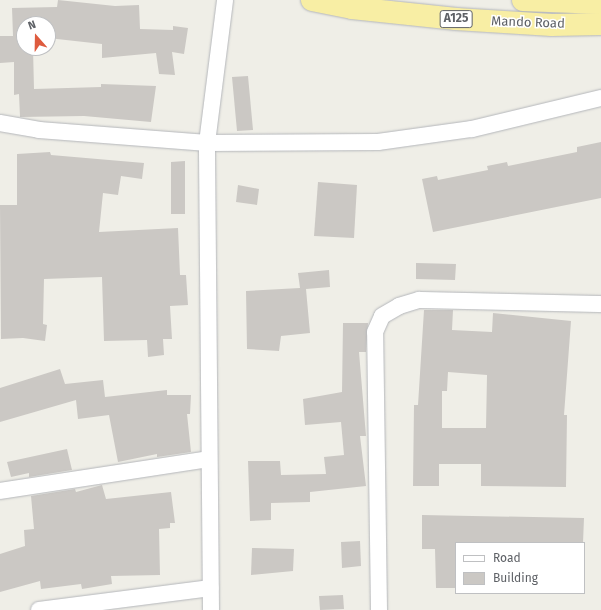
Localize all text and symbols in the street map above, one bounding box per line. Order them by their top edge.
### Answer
road number: A125 [439,9,473,29]
street label: Mando Road [491,14,565,32]
north arrow [16,16,56,56]
text: N [26,18,38,33]
legend [455,542,585,594]
text: Road [493,551,521,565]
text: Building [493,571,538,585]

